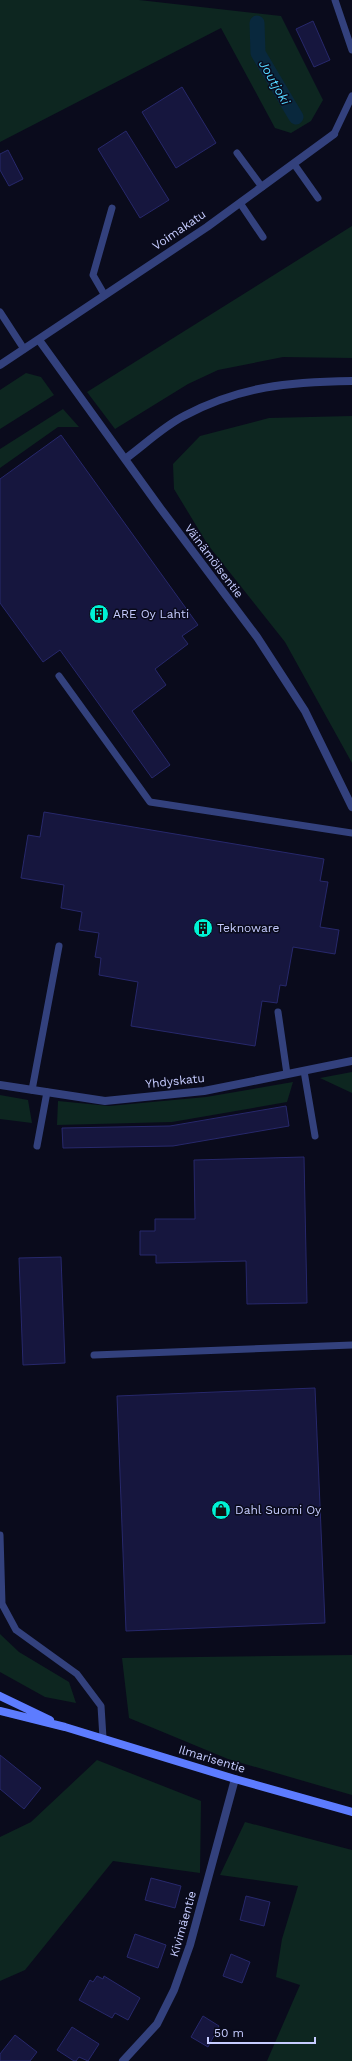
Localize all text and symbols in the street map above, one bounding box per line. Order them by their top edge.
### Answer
water label: Joutjoki [256,57,294,108]
street label: Voimakatu [150,207,208,253]
street label: Väinämöisentie [182,521,246,601]
building icon: ARE Oy Lahti [88,603,110,625]
place label: ARE Oy Lahti [113,607,189,621]
building icon: Teknoware [192,917,214,939]
place label: Teknoware [217,921,279,935]
street label: Yhdyskatu [145,1071,205,1091]
shop icon: Dahl Suomi Oy [210,1499,232,1521]
place label: Dahl Suomi Oy [235,1503,322,1517]
street label: Ilmarisentie [177,1742,247,1776]
street label: Kivimäentie [167,1889,199,1959]
scale bar [208,2019,315,2045]
text: 50 m [214,2026,244,2040]

